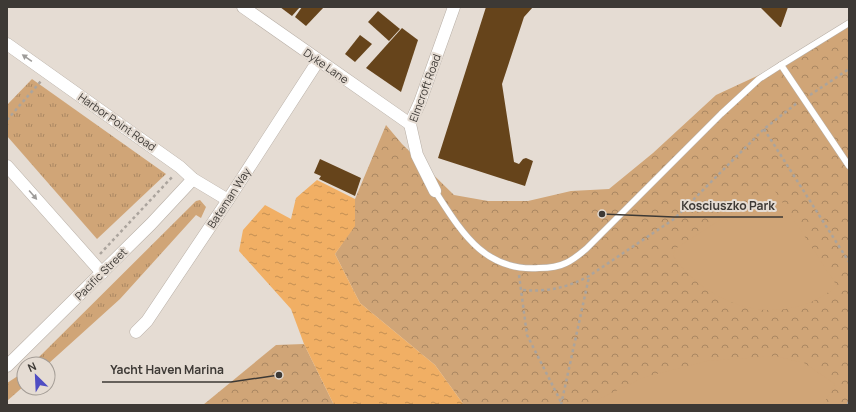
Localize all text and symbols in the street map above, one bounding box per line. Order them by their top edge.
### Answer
street label: Dyke Lane [301,45,352,87]
street label: Elmcroft Road [405,52,444,124]
one-way arrow [22,54,33,62]
street label: Harbor Point Road [75,89,159,154]
street label: Bateman Way [204,165,254,231]
one-way arrow [28,190,37,201]
callout: Kosciuszko Park [674,193,783,217]
text: Kosciuszko Park [681,197,775,214]
street label: Pacific Street [71,244,130,303]
north arrow [16,356,56,396]
text: N [25,358,38,375]
callout: Yacht Haven Marina [102,358,231,382]
text: Yacht Haven Marina [110,361,224,378]

